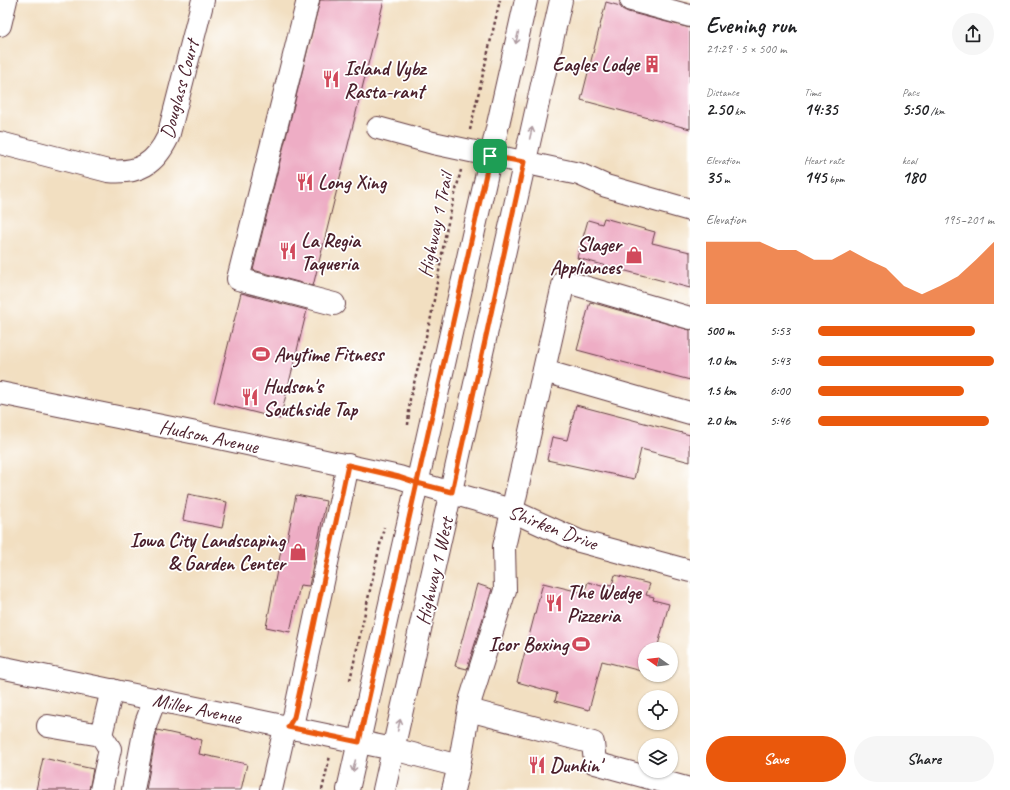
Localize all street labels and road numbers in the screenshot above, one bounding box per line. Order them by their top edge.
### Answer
street label: Douglass Court [154,34,206,141]
street label: Highway 1 Trail [412,167,459,279]
street label: Hudson Avenue [157,414,262,459]
street label: Shirken Drive [505,499,602,556]
street label: Highway 1 West [410,512,460,627]
street label: Miller Avenue [150,687,245,730]

